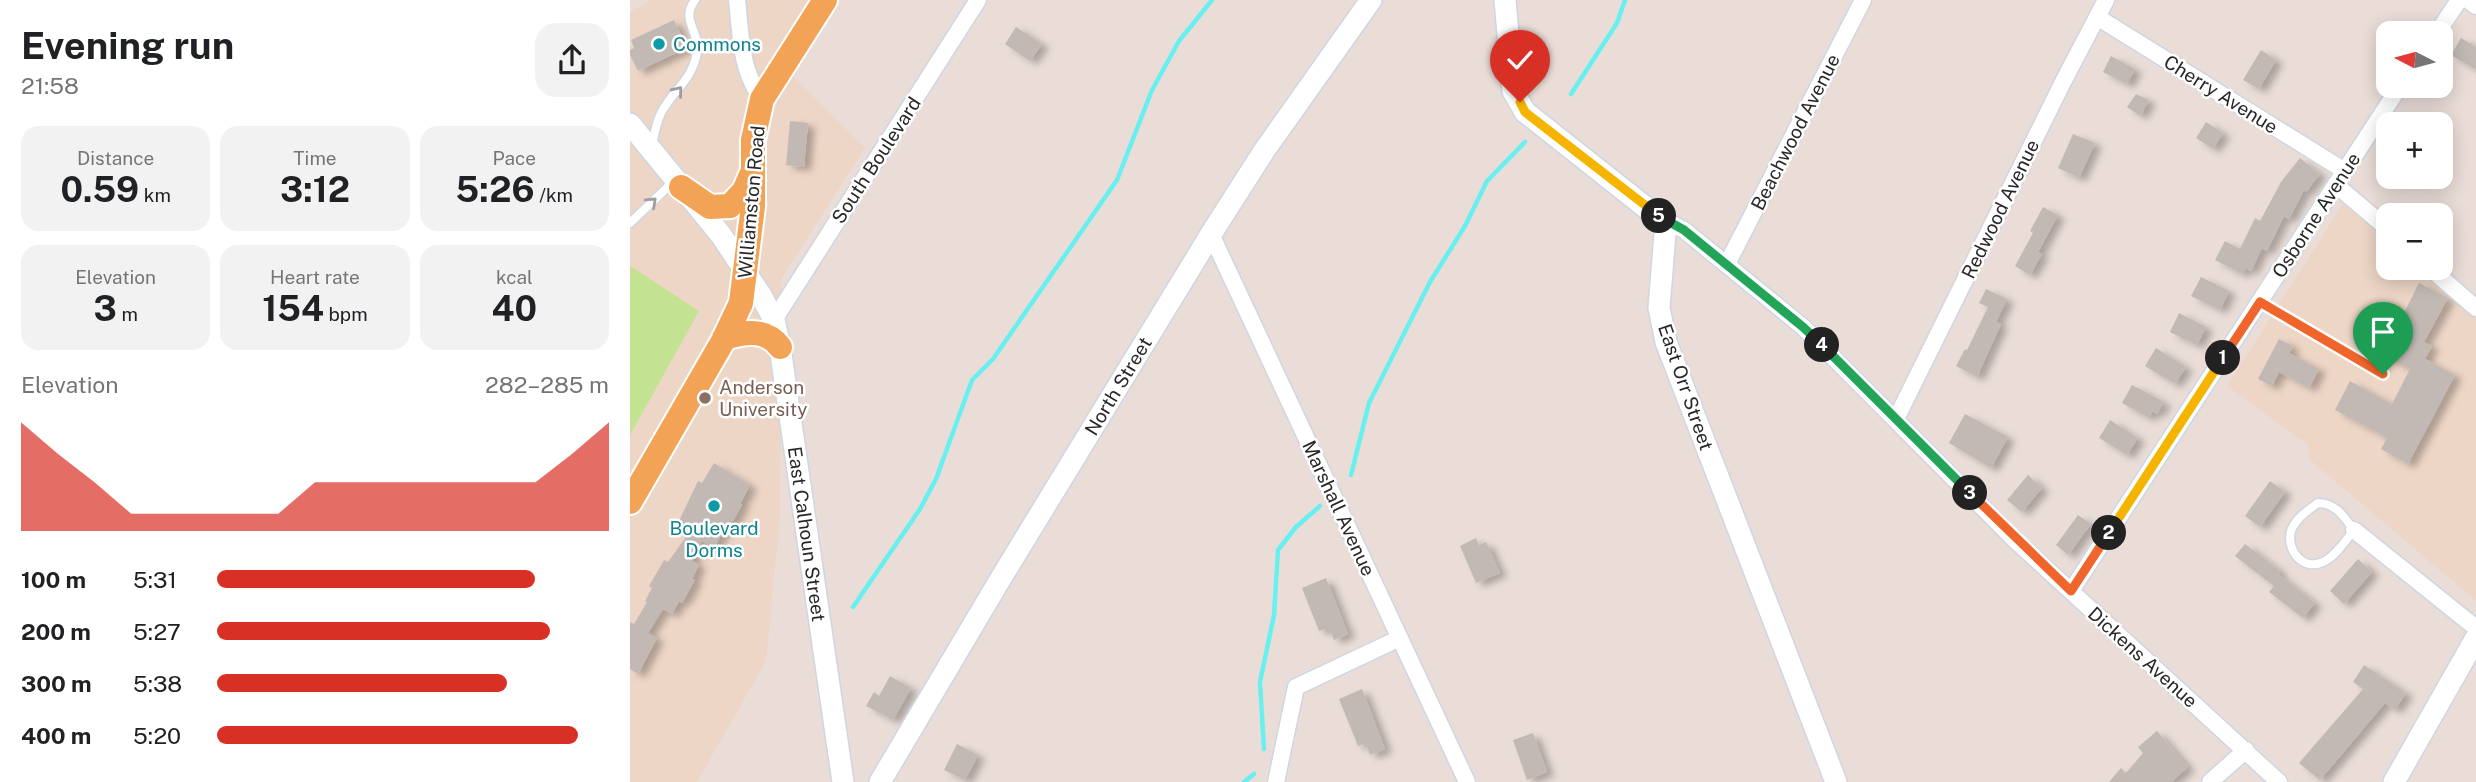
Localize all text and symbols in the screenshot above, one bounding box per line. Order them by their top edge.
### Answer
north arrow [2376,21,2454,98]
map controls [2376,21,2453,280]
text: Evening run [21,23,234,68]
button: share [535,23,609,97]
pin [1490,30,1550,102]
place label: Commons [673,33,761,55]
marker: Commons [651,36,667,52]
icon: check [1501,41,1539,79]
street label: Beachwood Avenue [1746,50,1844,214]
street label: Cherry Avenue [2160,50,2282,138]
text: 21:58 [21,72,79,99]
one-way arrow [670,86,683,99]
street label: South Boulevard [827,93,925,227]
button: + [2376,112,2453,189]
street label: Williamston Road [733,125,769,279]
street label: Redwood Avenue [1957,136,2043,282]
text: Distance [77,147,154,169]
text: Time [293,147,337,169]
text: Pace [493,147,536,169]
street label: Osborne Avenue [2267,148,2365,282]
text: 0.59 [60,169,139,210]
text: 3:12 [280,169,350,210]
text: 5:26 [456,169,535,210]
text: km [139,184,171,206]
text: /km [535,184,573,206]
one-way arrow [644,198,657,210]
pin: 5 [1642,198,1676,234]
button: − [2376,203,2453,280]
text: 5 [1652,204,1665,226]
text: Elevation [75,266,156,288]
text: Heart rate [270,266,360,288]
text: kcal [496,266,533,288]
text: 3 [93,288,117,329]
text: 154 [262,288,324,329]
text: 40 [492,288,537,329]
pin [2353,302,2413,374]
text: m [117,303,138,325]
text: bpm [324,303,368,325]
icon: arrive [2364,313,2402,351]
street label: East Orr Street [1654,321,1718,453]
pin: 4 [1804,328,1840,362]
street label: North Street [1080,333,1156,439]
text: 4 [1815,333,1828,355]
pin: 1 [2206,340,2240,376]
text: 1 [2218,346,2227,368]
text: Elevation [21,371,119,398]
text: 282–285 m [485,371,609,398]
place label: Anderson University [719,376,807,420]
marker: Anderson University [697,390,713,406]
street label: Marshall Avenue [1298,437,1380,579]
street label: East Calhoun Street [784,445,830,623]
pin: 3 [1952,476,1988,510]
text: 3 [1963,481,1976,503]
marker: Boulevard Dorms [706,498,722,514]
pin: 2 [2092,516,2126,550]
place label: Boulevard Dorms [670,517,759,561]
text: 2 [2102,521,2115,543]
text: 100 m [21,566,86,593]
text: 5:31 [133,566,177,593]
street label: Dickens Avenue [2084,602,2202,712]
text: 200 m [21,618,91,645]
text: 5:27 [133,618,181,645]
text: 300 m [21,670,92,697]
text: 5:38 [133,670,182,697]
text: 400 m [21,722,91,749]
text: 5:20 [133,722,181,749]

